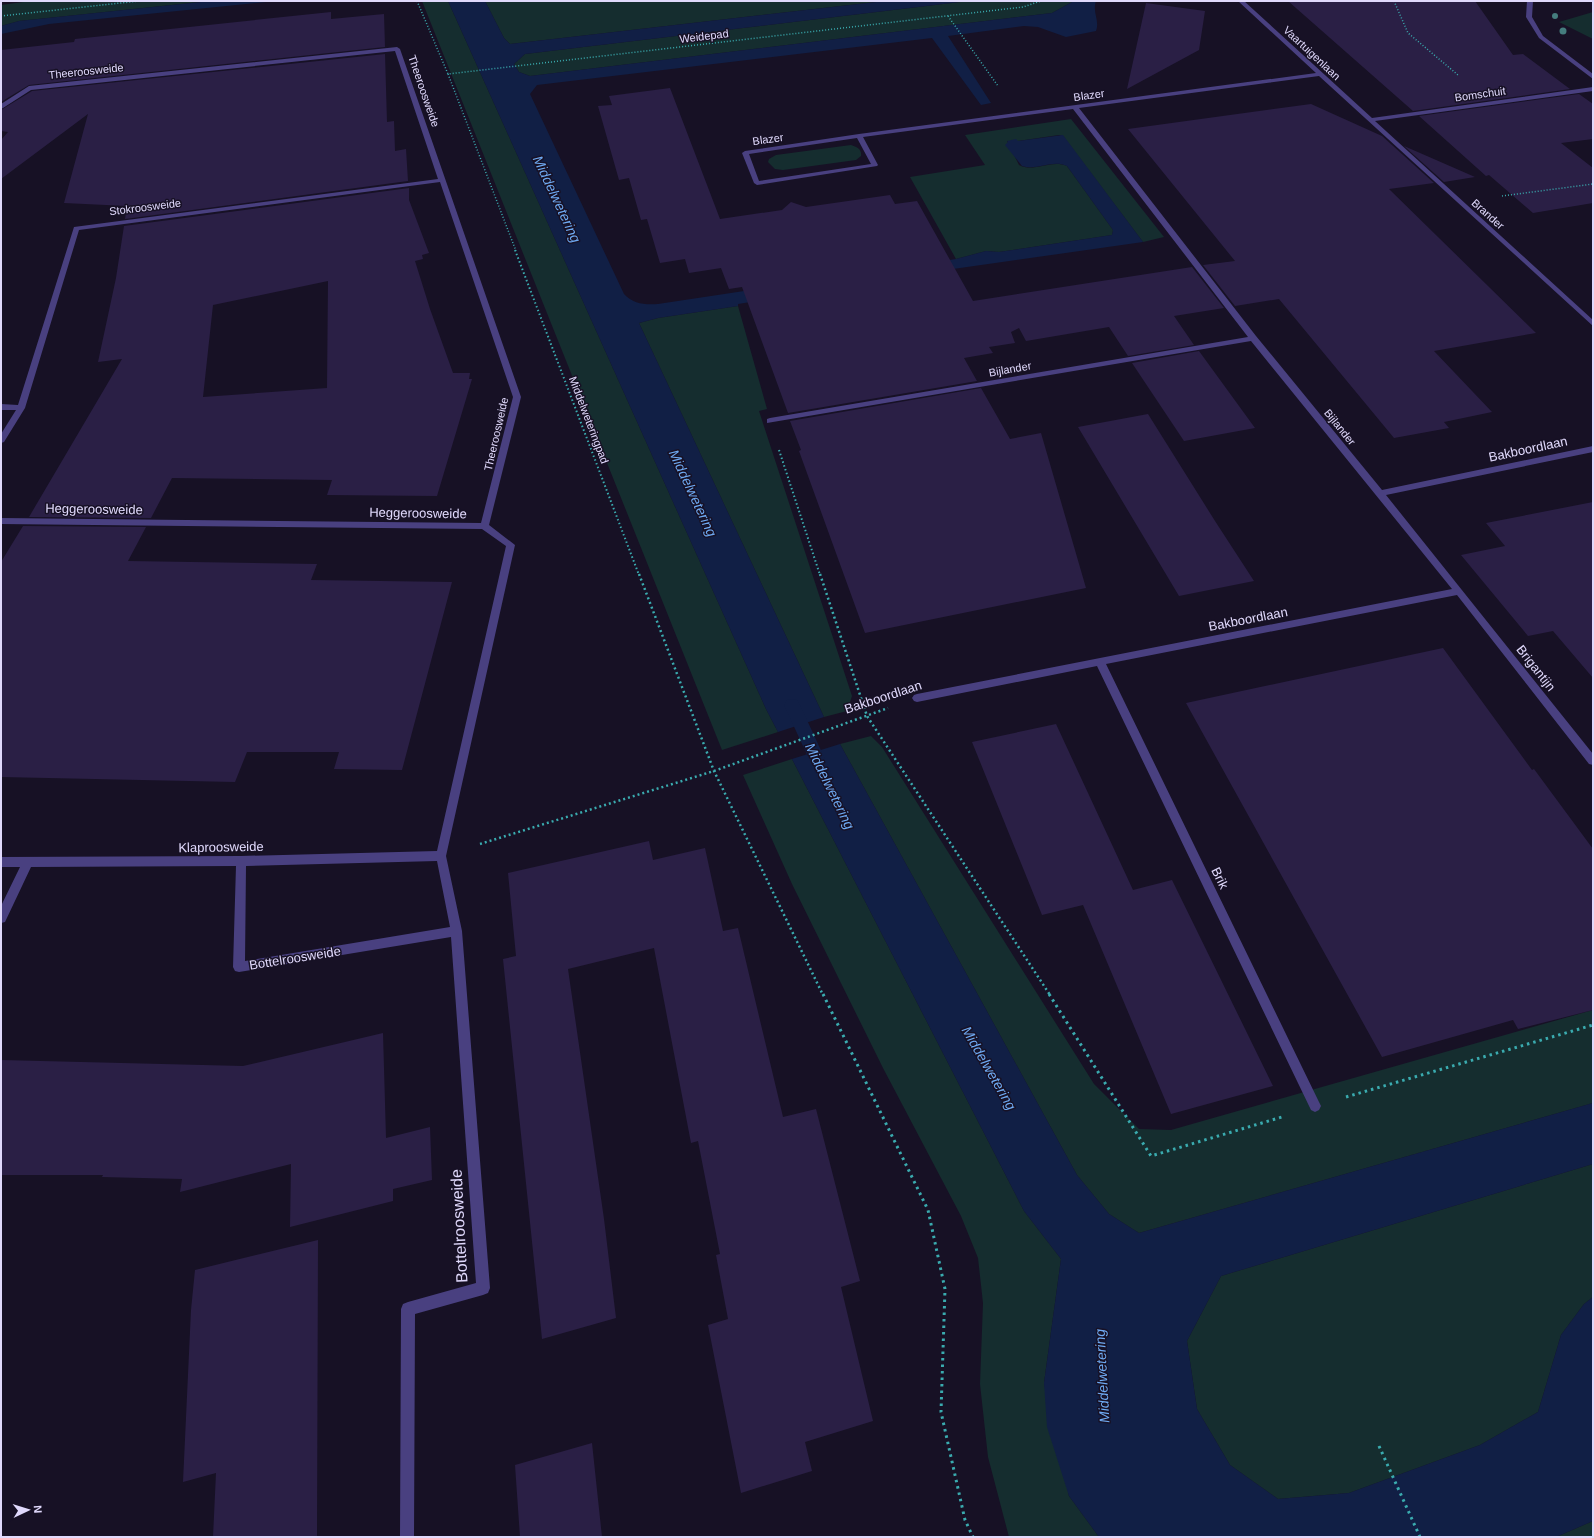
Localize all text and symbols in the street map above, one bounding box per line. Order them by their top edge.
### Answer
street label: Vaartuigenlaan [1281,24,1343,82]
street label: Weidepad [679,27,729,45]
street label: Theeroosweide [406,53,442,129]
street label: Theeroosweide [48,61,124,81]
street label: Bomschuit [1454,84,1506,104]
street label: Blazer [1073,87,1106,103]
street label: Blazer [752,131,785,147]
water label: Middelwetering [530,153,584,245]
street label: Brander [1469,196,1507,232]
street label: Stokroosweide [108,197,182,217]
street label: Bijlander [988,359,1032,379]
street label: Middelweteringpad [567,375,611,465]
street label: Theeroosweide [482,396,510,472]
street label: Bijlander [1322,407,1358,448]
street label: Bakboordlaan [1487,433,1569,465]
water label: Middelwetering [666,447,720,539]
street label: Heggeroosweide [45,501,143,517]
street label: Heggeroosweide [369,505,467,521]
street label: Bakboordlaan [1207,604,1289,634]
street label: Brigantijn [1513,642,1559,694]
street label: Bakboordlaan [843,677,923,717]
water label: Middelwetering [802,740,858,832]
street label: Klaproosweide [178,839,264,855]
street label: Brik [1208,865,1232,892]
street label: Bottelroosweide [248,943,342,973]
water label: Middelwetering [959,1023,1020,1113]
street label: Bottelroosweide [448,1169,470,1283]
water label: Middelwetering [1092,1328,1112,1423]
north arrow [8,1490,48,1530]
text: N [32,1505,44,1514]

